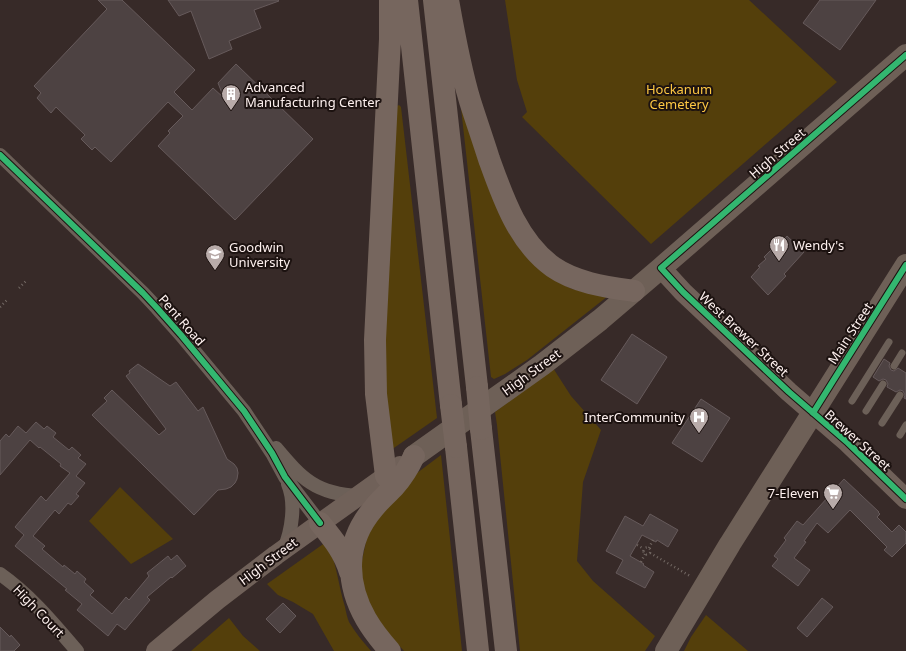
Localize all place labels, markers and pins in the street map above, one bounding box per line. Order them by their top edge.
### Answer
place label: Advanced Manufacturing Center [245,78,381,111]
building icon: Advanced Manufacturing Center [220,83,242,111]
restaurant icon: Wendy's [768,234,790,262]
place label: Wendy's [793,236,844,254]
place label: Goodwin University [229,238,290,271]
school or university icon: Goodwin University [204,243,226,271]
hospital icon: InterCommunity [688,406,710,434]
place label: InterCommunity [584,408,685,426]
supermarket icon: 7-Eleven [822,482,844,510]
place label: 7-Eleven [768,484,819,502]

